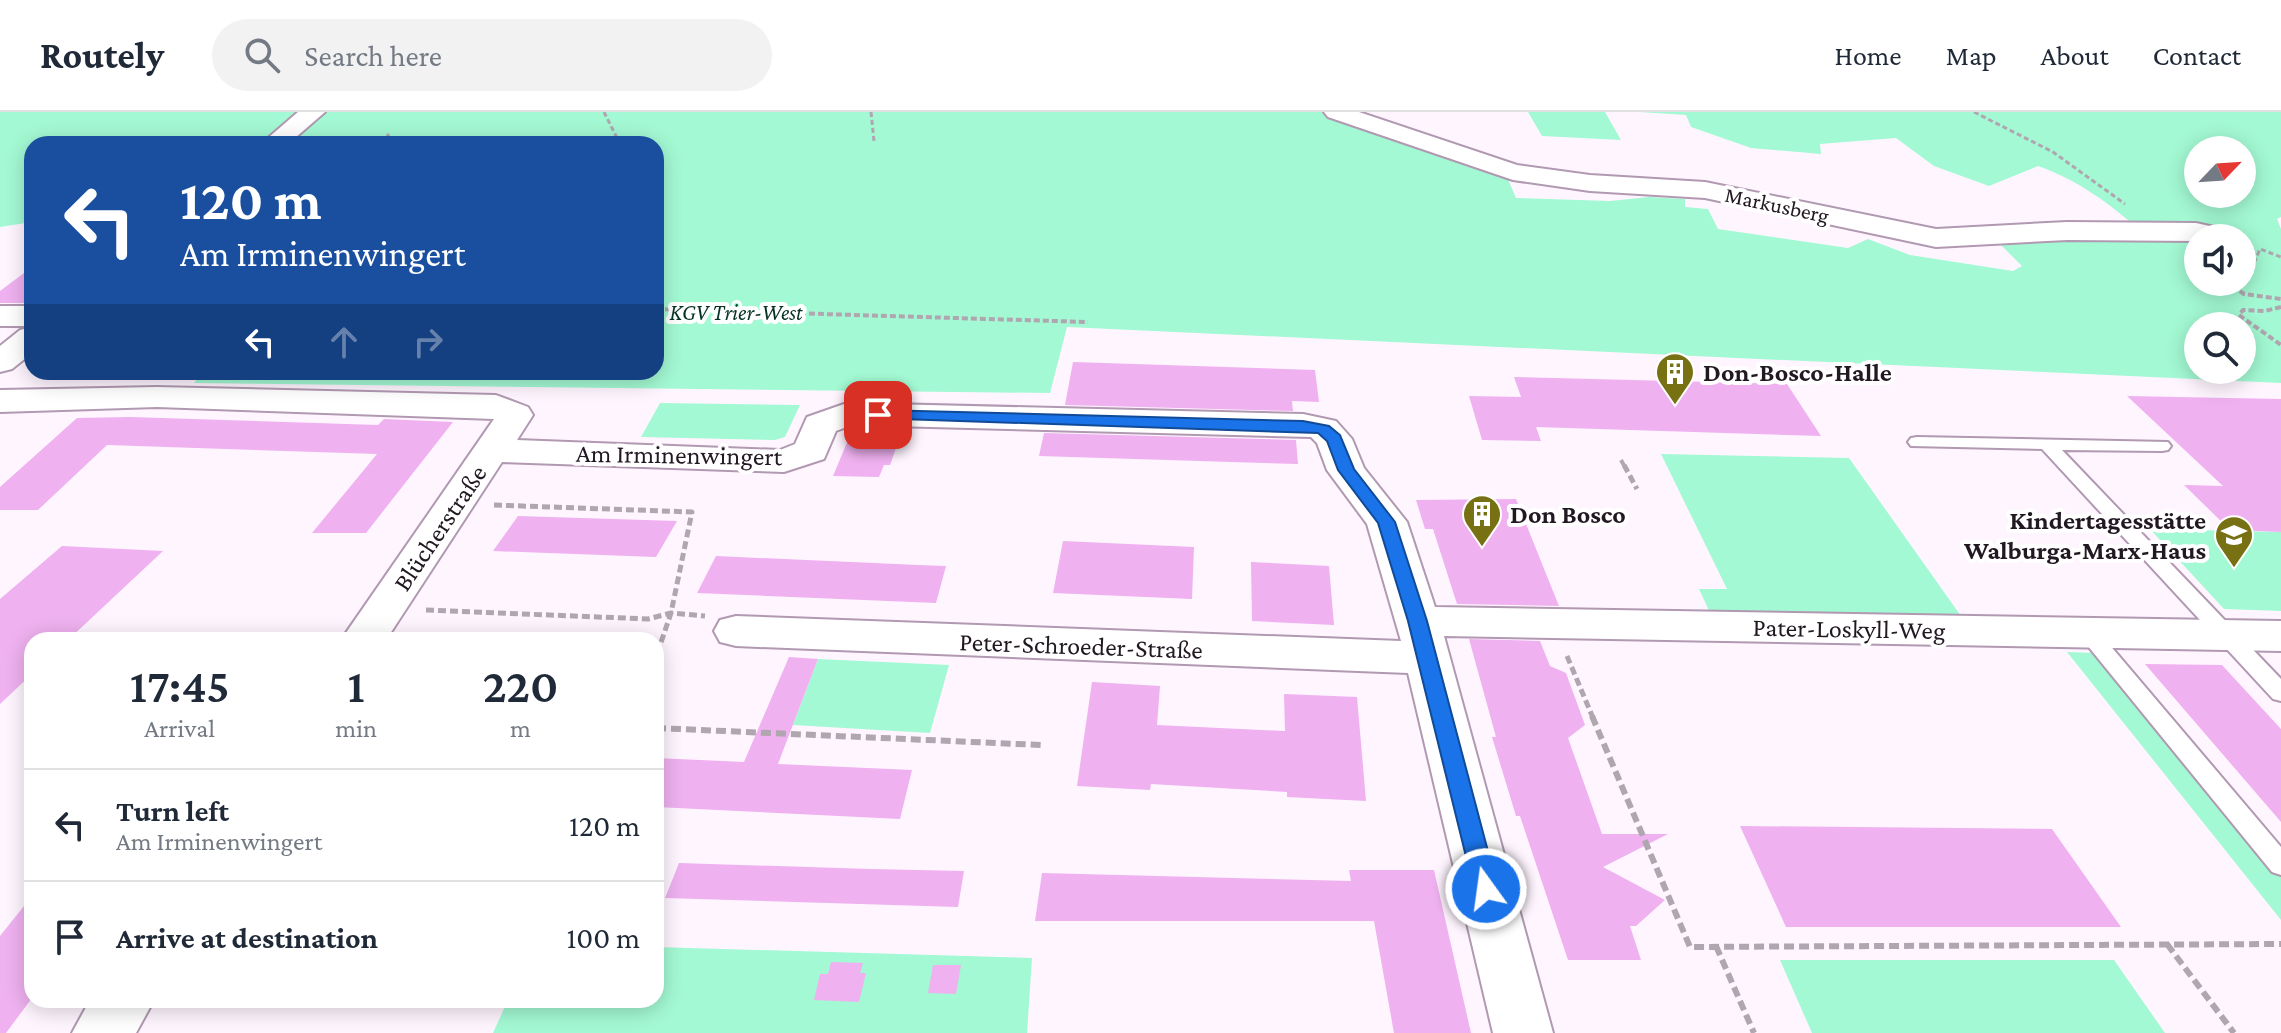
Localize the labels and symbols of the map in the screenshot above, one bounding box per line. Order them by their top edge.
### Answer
north arrow [2184,136,2256,208]
street label: Markusberg [1723,182,1832,228]
park label: KGV Trier-West [669,300,803,325]
building icon: Don-Bosco-Halle [1654,351,1696,406]
place label: Don-Bosco-Halle [1703,358,1892,387]
pin [844,381,912,449]
street label: Am Irminenwingert [576,439,783,471]
street label: Blücherstraße [387,460,493,596]
building icon: Don Bosco [1461,493,1503,548]
place label: Don Bosco [1510,500,1626,529]
place label: Kindertagesstätte Walburga-Marx-Haus [1963,506,2206,565]
school or university icon: Kindertagesstätte Walburga-Marx-Haus [2213,514,2255,569]
street label: Pater-Loskyll-Weg [1752,613,1946,645]
street label: Peter-Schroeder-Straße [959,627,1203,665]
position arrow [1444,847,1528,931]

